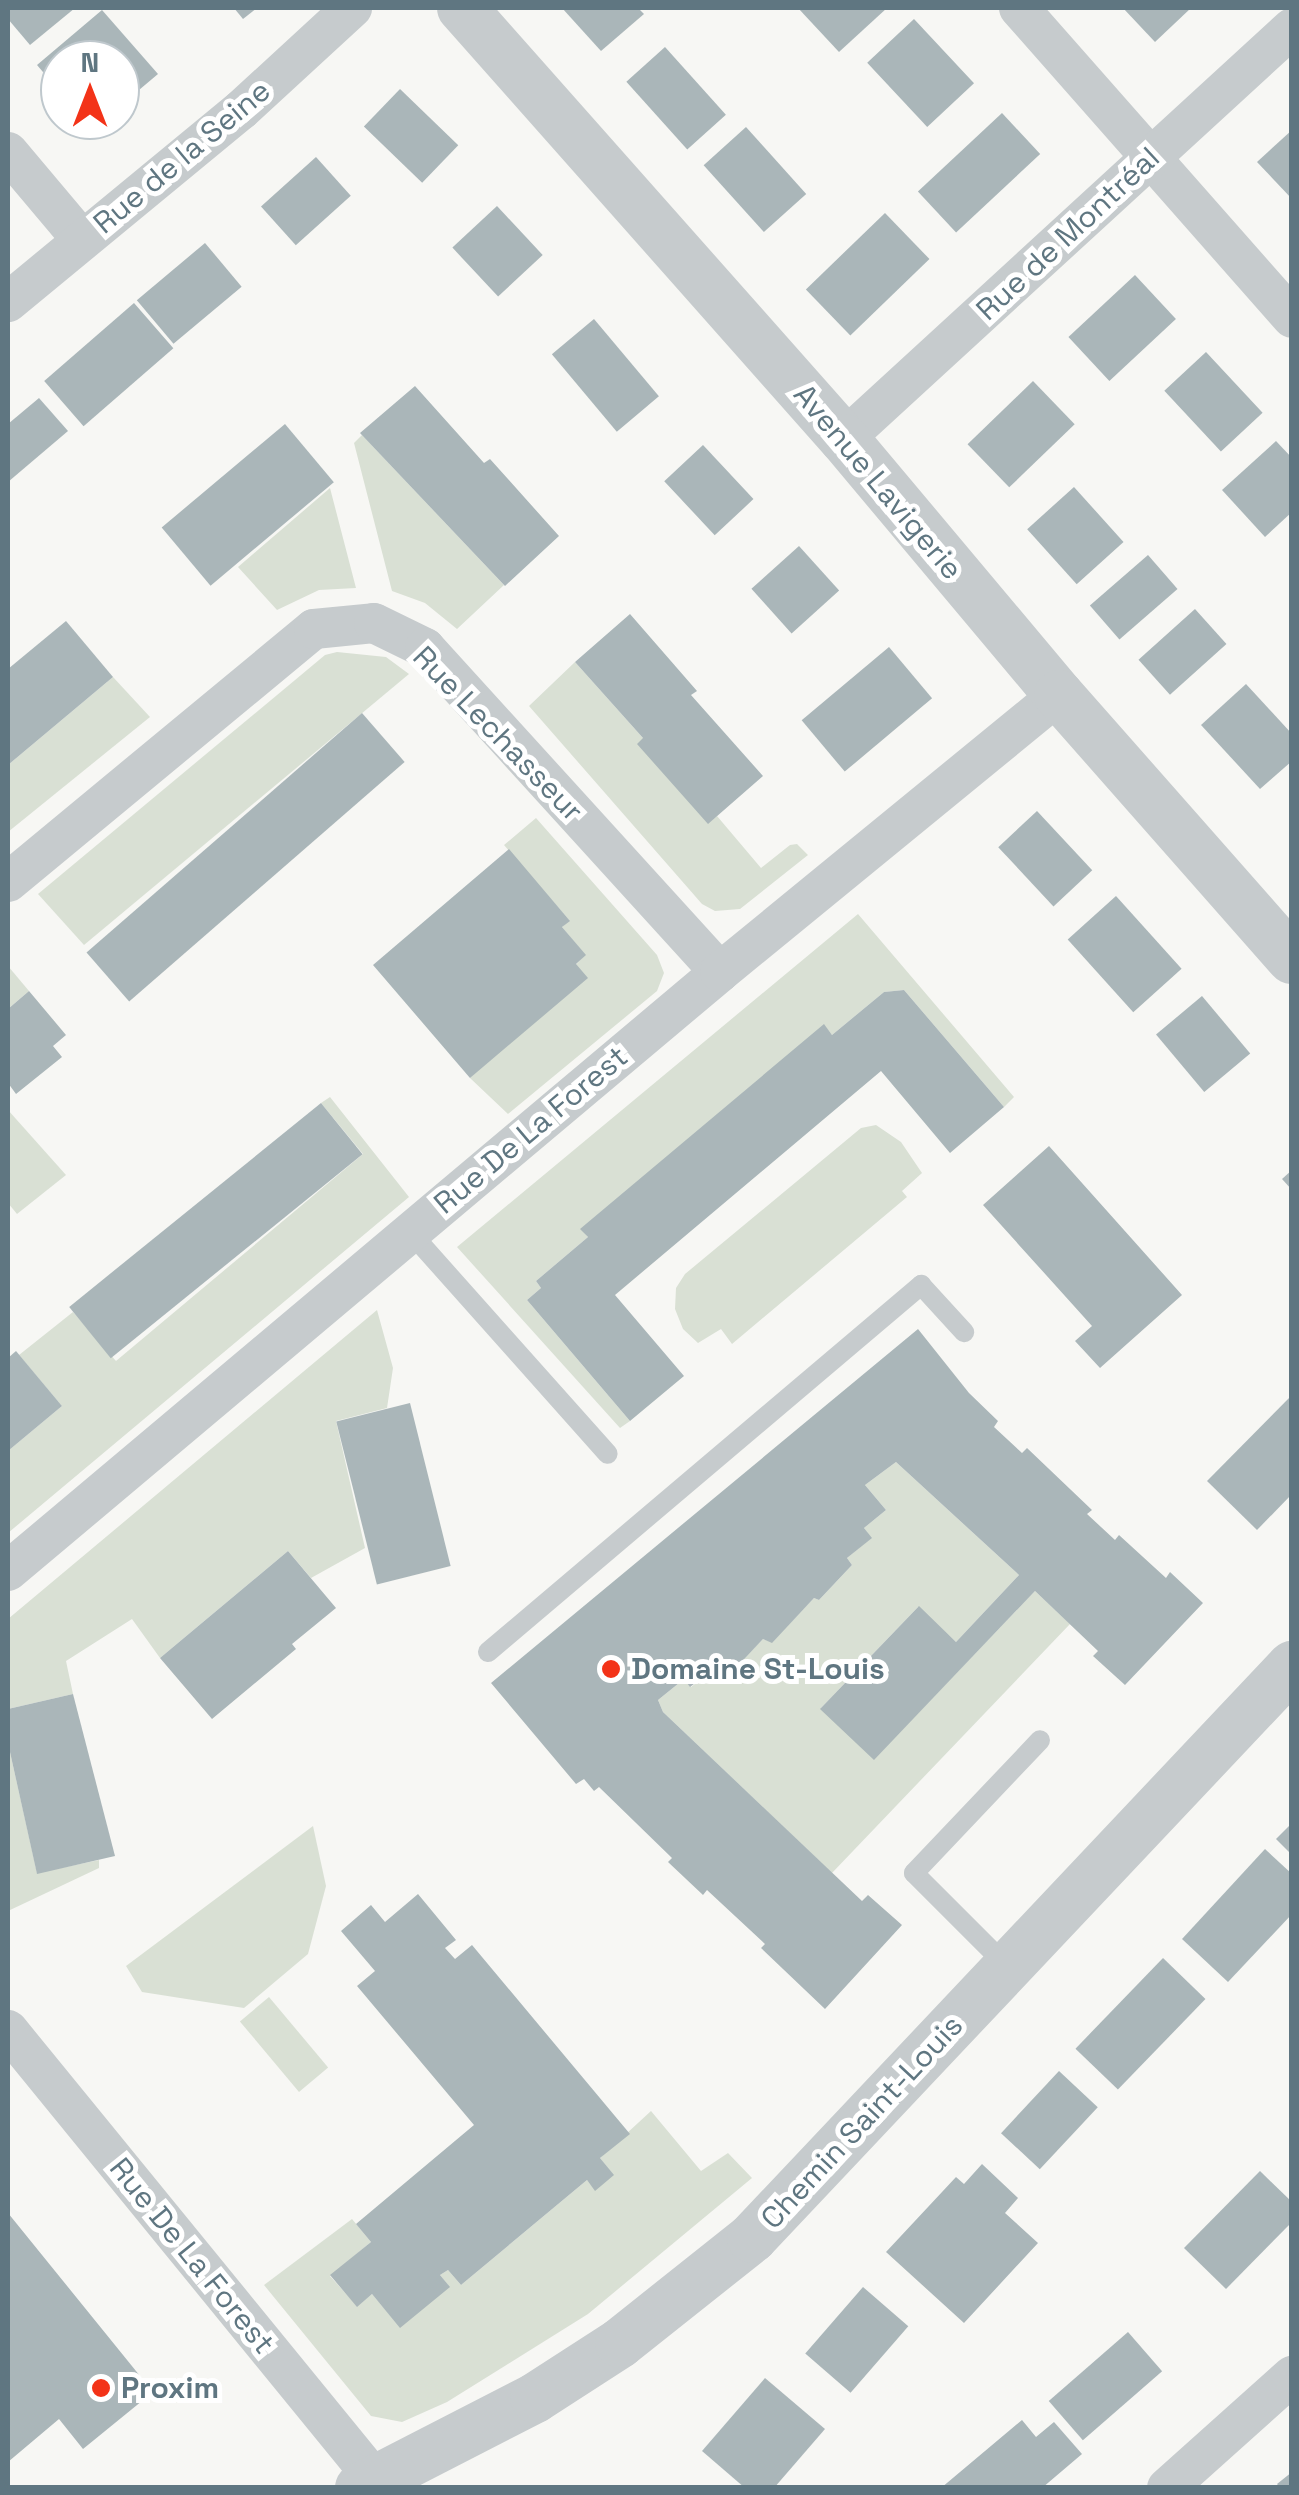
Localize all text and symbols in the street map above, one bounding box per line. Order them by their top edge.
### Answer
north arrow [40,40,140,140]
text: N [81,44,99,80]
street label: Rue de la Seine [86,73,278,241]
street label: Rue de Montréal [969,140,1167,328]
street label: Avenue Lavigerie [786,377,970,587]
street label: Rue Lechasseur [405,639,591,829]
street label: Rue De La Forest [427,1038,635,1222]
place label: Domaine St-Louis [631,1651,885,1687]
marker: Domaine St-Louis [600,1658,622,1680]
street label: Chemin Saint-Louis [754,2008,970,2236]
street label: Rue De La Forest [102,2151,282,2361]
place label: Proxim [121,2370,219,2406]
marker: Proxim [90,2377,112,2399]

